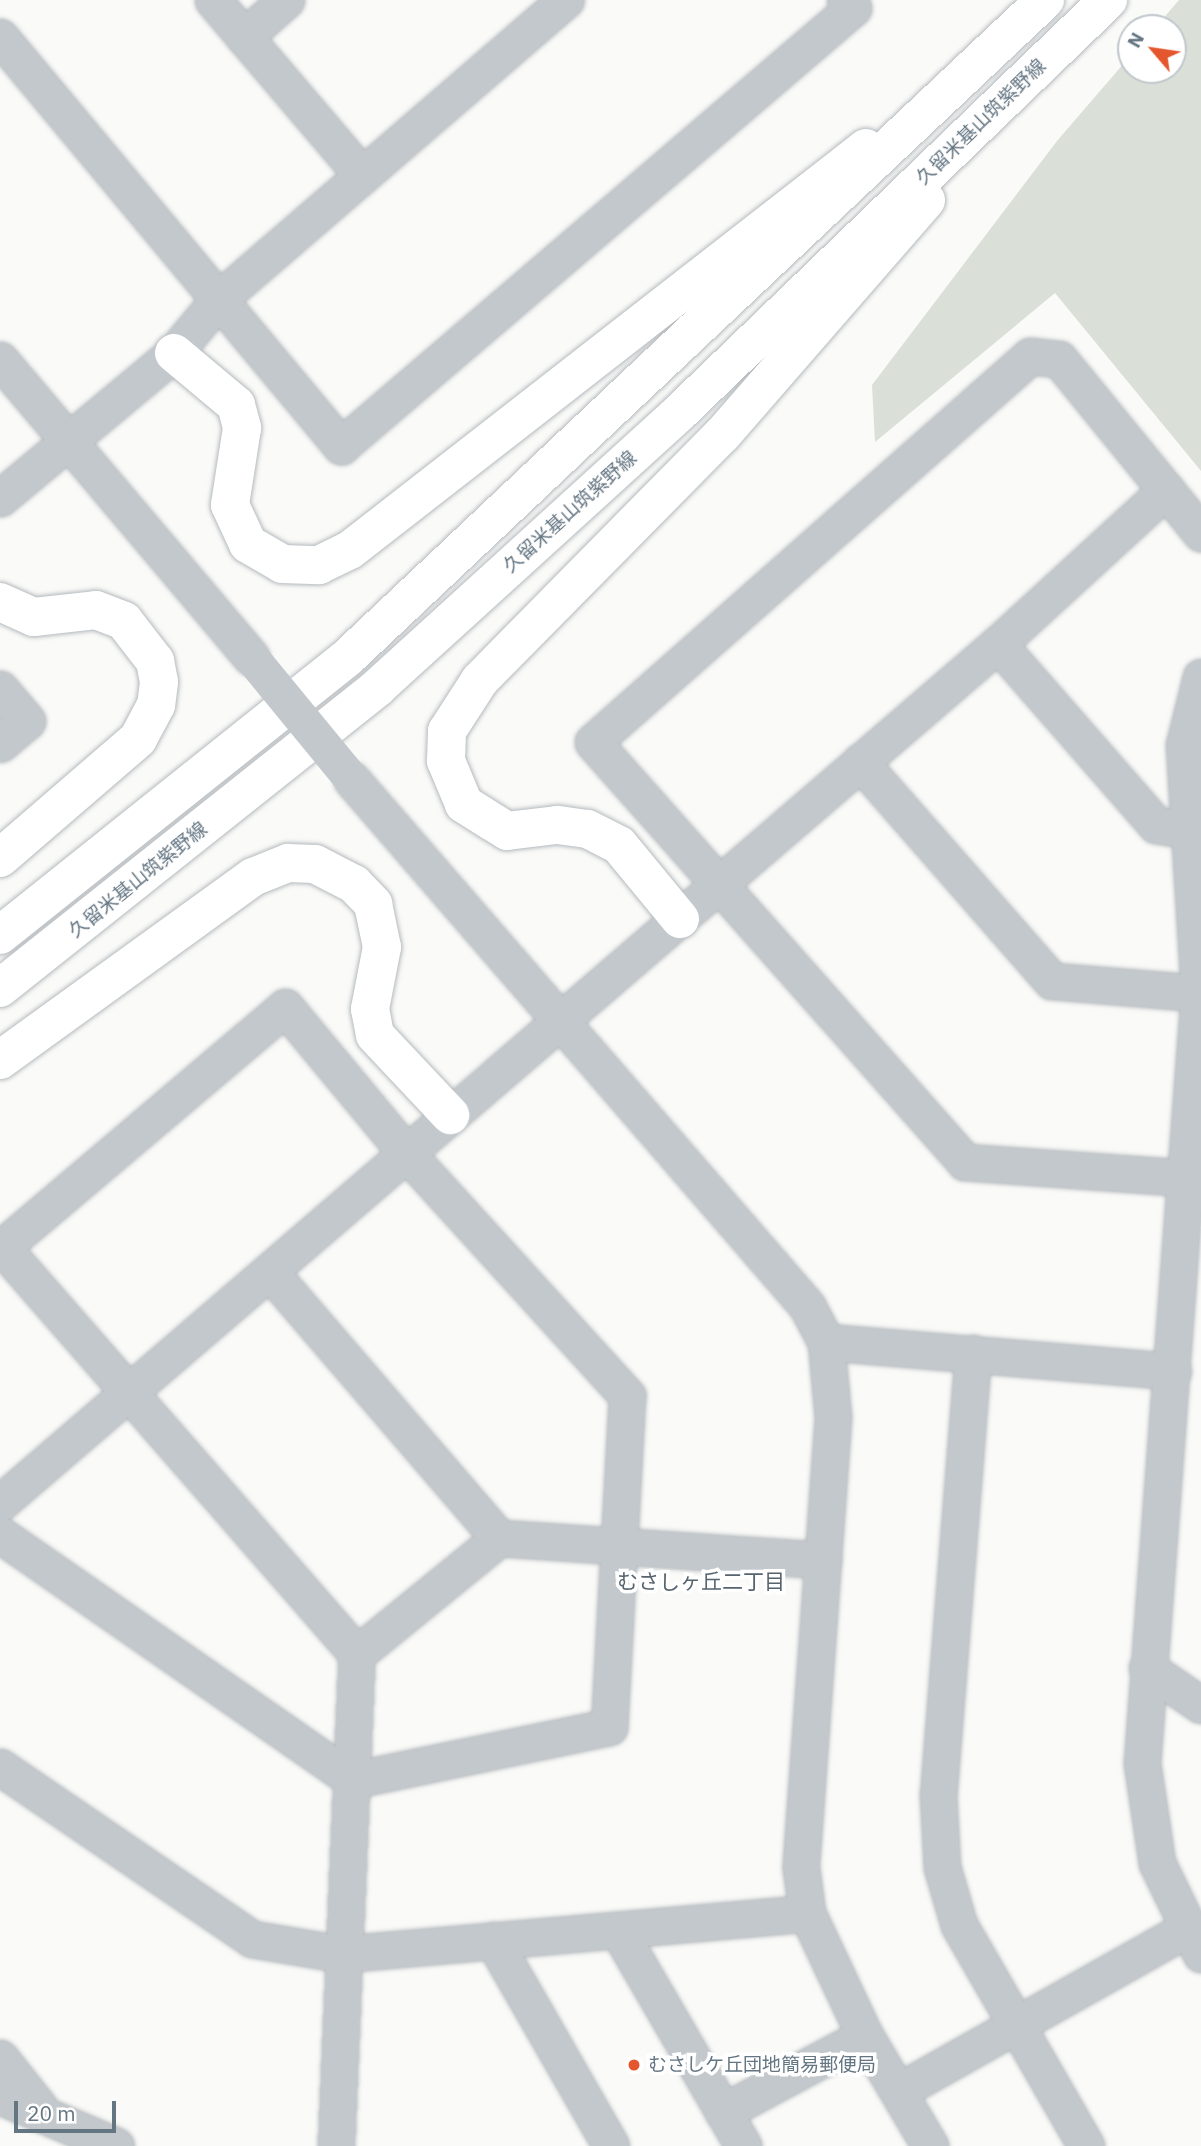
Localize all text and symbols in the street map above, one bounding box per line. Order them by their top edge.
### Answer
north arrow [1117,14,1187,84]
text: N [1122,28,1149,52]
street label: 久留米基山筑紫野線 [912,54,1050,190]
street label: 久留米基山筑紫野線 [499,446,641,578]
street label: 久留米基山筑紫野線 [64,817,212,943]
district label: むさしヶ丘二丁目 [617,1568,785,1594]
place label: むさしケ丘団地簡易郵便局 [648,2054,876,2076]
marker: むさしケ丘団地簡易郵便局 [626,2057,642,2073]
scale bar [18,2086,119,2130]
text: 20 m [27,2099,76,2127]

